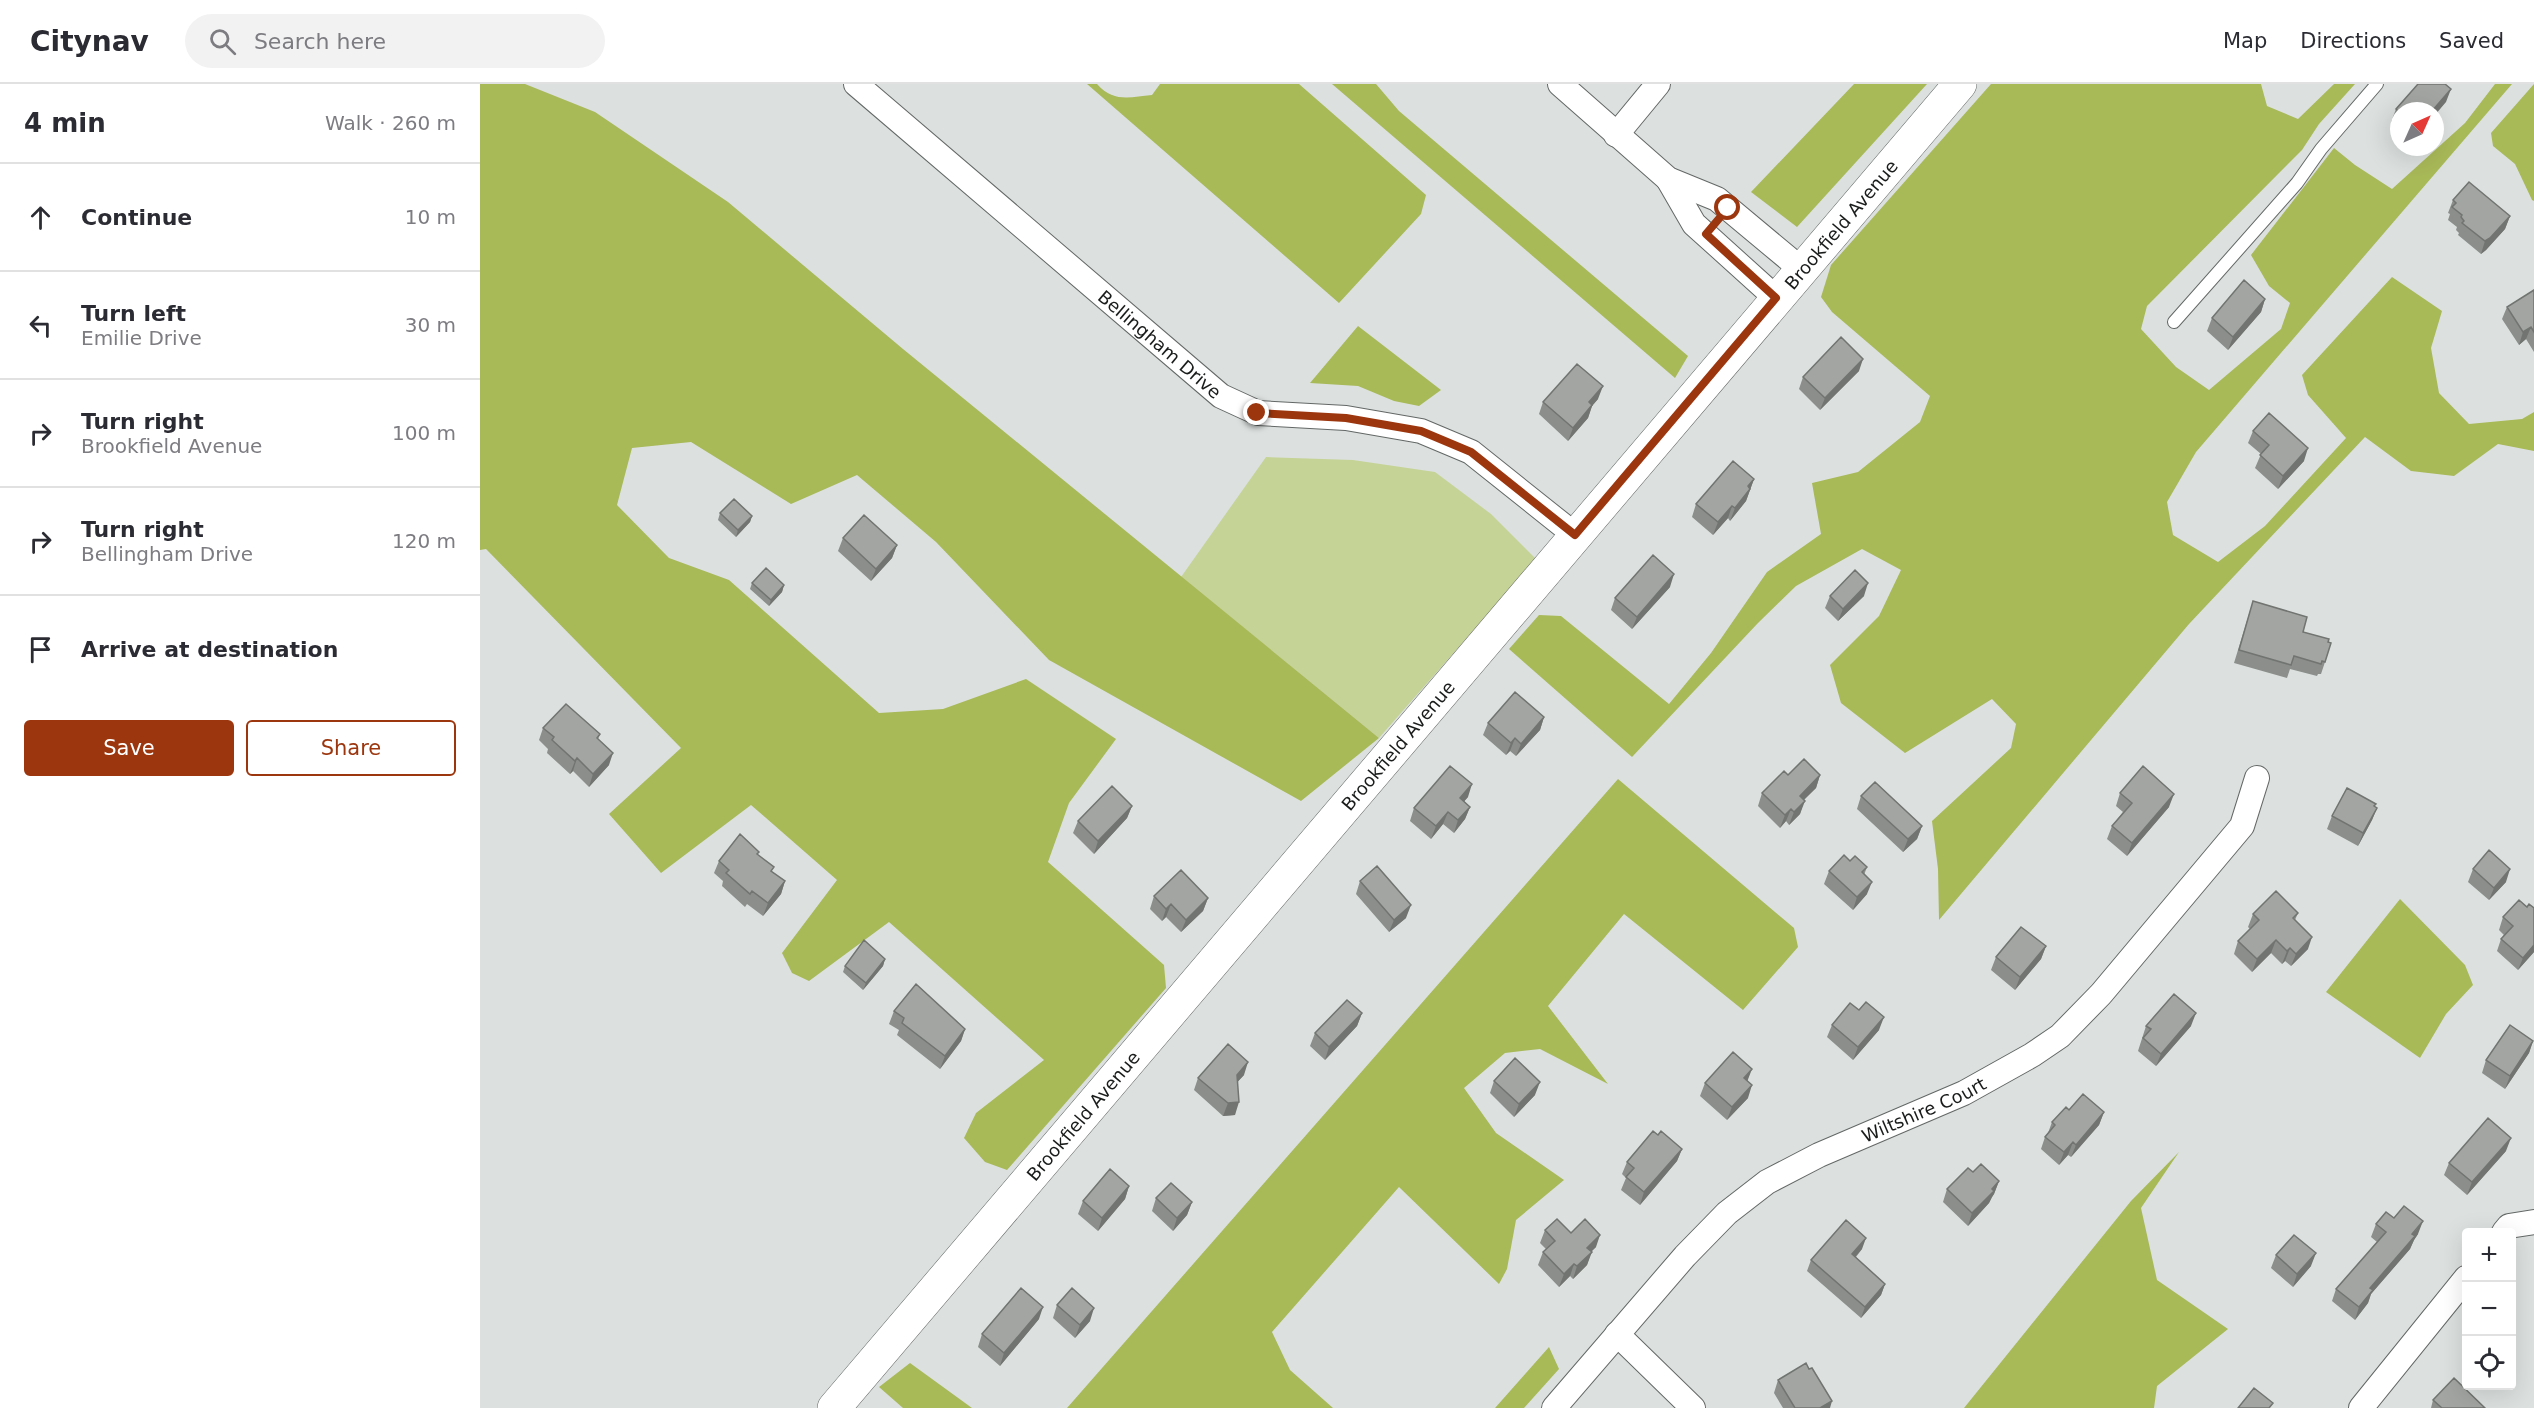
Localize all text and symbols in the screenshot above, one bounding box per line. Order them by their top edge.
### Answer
search box [185,14,605,68]
text: Citynav [30,25,149,58]
icon: search [206,25,239,58]
text: Search here [254,29,386,54]
text: Map [2223,29,2267,53]
text: Directions [2300,29,2406,53]
text: Saved [2439,29,2504,53]
north arrow [2390,102,2444,156]
text: 4 min [24,108,106,138]
text: Walk · 260 m [325,111,456,135]
street label: Brookfield Avenue [1780,155,1902,293]
route start [1714,194,1740,220]
icon: ahead [24,201,57,234]
text: Continue [81,205,192,230]
text: 10 m [405,205,456,229]
street label: Bellingham Drive [1094,286,1226,402]
text: Turn left [81,301,186,326]
icon: left [24,309,57,342]
text: 30 m [405,313,456,337]
text: Emilie Drive [81,326,202,350]
route end [1243,399,1269,425]
text: Turn right [81,409,204,434]
icon: right [24,417,57,450]
text: 100 m [392,421,456,445]
text: Brookfield Avenue [81,434,262,458]
text: Turn right [81,517,204,542]
icon: right [24,525,57,558]
text: 120 m [392,529,456,553]
text: Bellingham Drive [81,542,253,566]
icon: arrive [24,633,57,666]
text: Arrive at destination [81,637,338,662]
street label: Brookfield Avenue [1337,676,1459,814]
button: Save [24,720,234,776]
button: Share [246,720,456,776]
street label: Brookfield Avenue [1022,1046,1144,1185]
street label: Wiltshire Court [1858,1073,1989,1146]
map controls [2462,1228,2516,1390]
button: + [2462,1228,2516,1282]
button: − [2462,1282,2516,1336]
button: locate [2462,1336,2516,1390]

